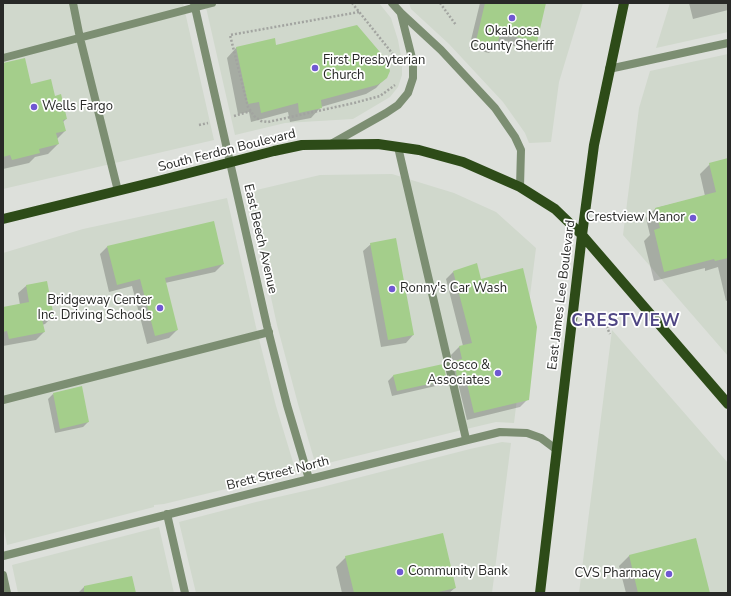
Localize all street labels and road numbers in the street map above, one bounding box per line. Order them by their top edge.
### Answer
street label: South Ferdon Boulevard [157,126,297,176]
street label: East Beech Avenue [240,183,280,295]
street label: East James Lee Boulevard [545,219,579,371]
street label: Brett Street North [225,454,331,494]

